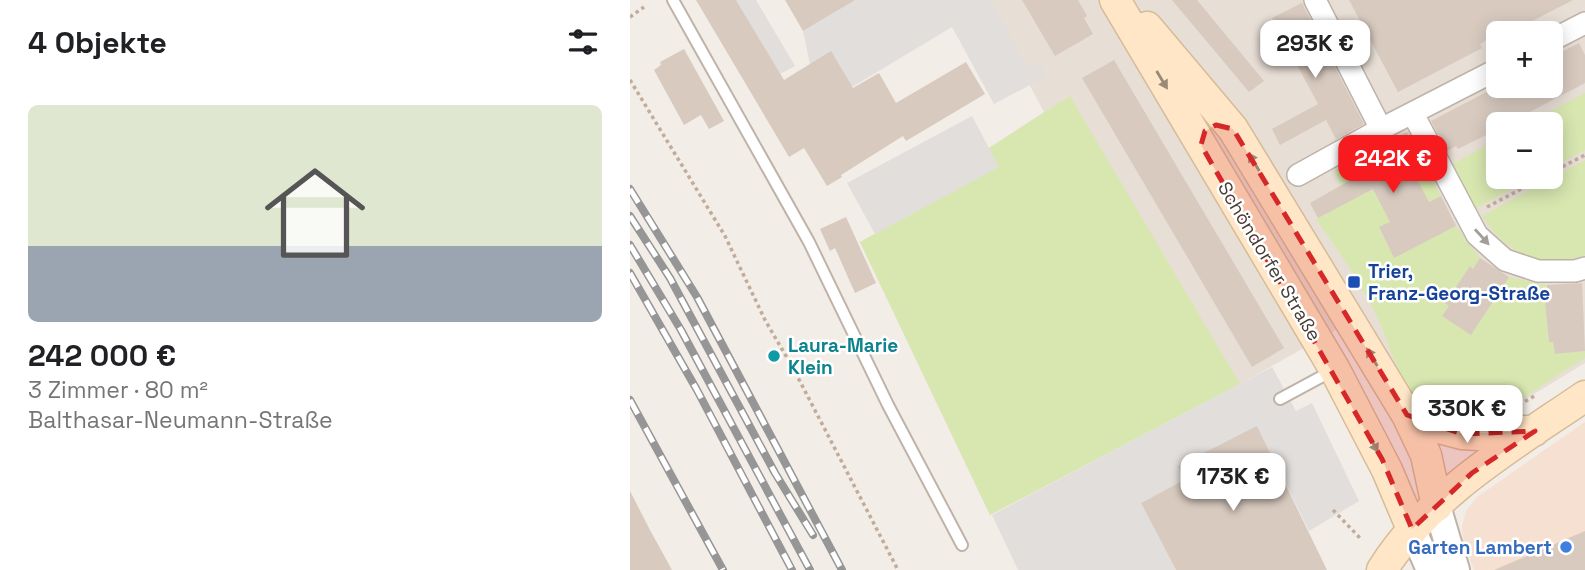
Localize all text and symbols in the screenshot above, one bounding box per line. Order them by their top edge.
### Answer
pin: 293K € [1258,20,1372,80]
map controls [1486,21,1563,189]
button: + [1486,21,1563,98]
text: 4 Objekte [28,23,167,62]
icon: filters [564,23,602,61]
text: 293K € [1276,28,1354,58]
one-way arrow [1156,70,1168,89]
button: − [1486,112,1563,189]
pin: 242K € [1336,136,1450,195]
text: 242K € [1354,143,1432,173]
icon: home [252,150,378,276]
one-way arrow [1247,153,1260,172]
street label: Schöndorfer Straße [1212,177,1327,346]
one-way arrow [1474,229,1490,246]
place label: Trier, Franz-Georg-Straße [1368,259,1550,306]
marker: Trier, Franz-Georg-Straße [1346,274,1362,290]
place label: Laura-Marie Klein [788,333,898,380]
text: 242 000 € [28,336,176,375]
one-way arrow [1366,347,1378,366]
marker: Laura-Marie Klein [766,348,782,364]
text: 3 Zimmer · 80 m² [28,375,208,405]
pin: 330K € [1410,386,1524,445]
text: 330K € [1428,393,1506,423]
text: Balthasar-Neumann-Straße [28,405,333,435]
one-way arrow [1367,434,1379,454]
pin: 173K € [1176,454,1290,513]
text: 173K € [1197,461,1269,491]
place label: Garten Lambert [1408,535,1552,560]
marker: Garten Lambert [1558,539,1574,555]

